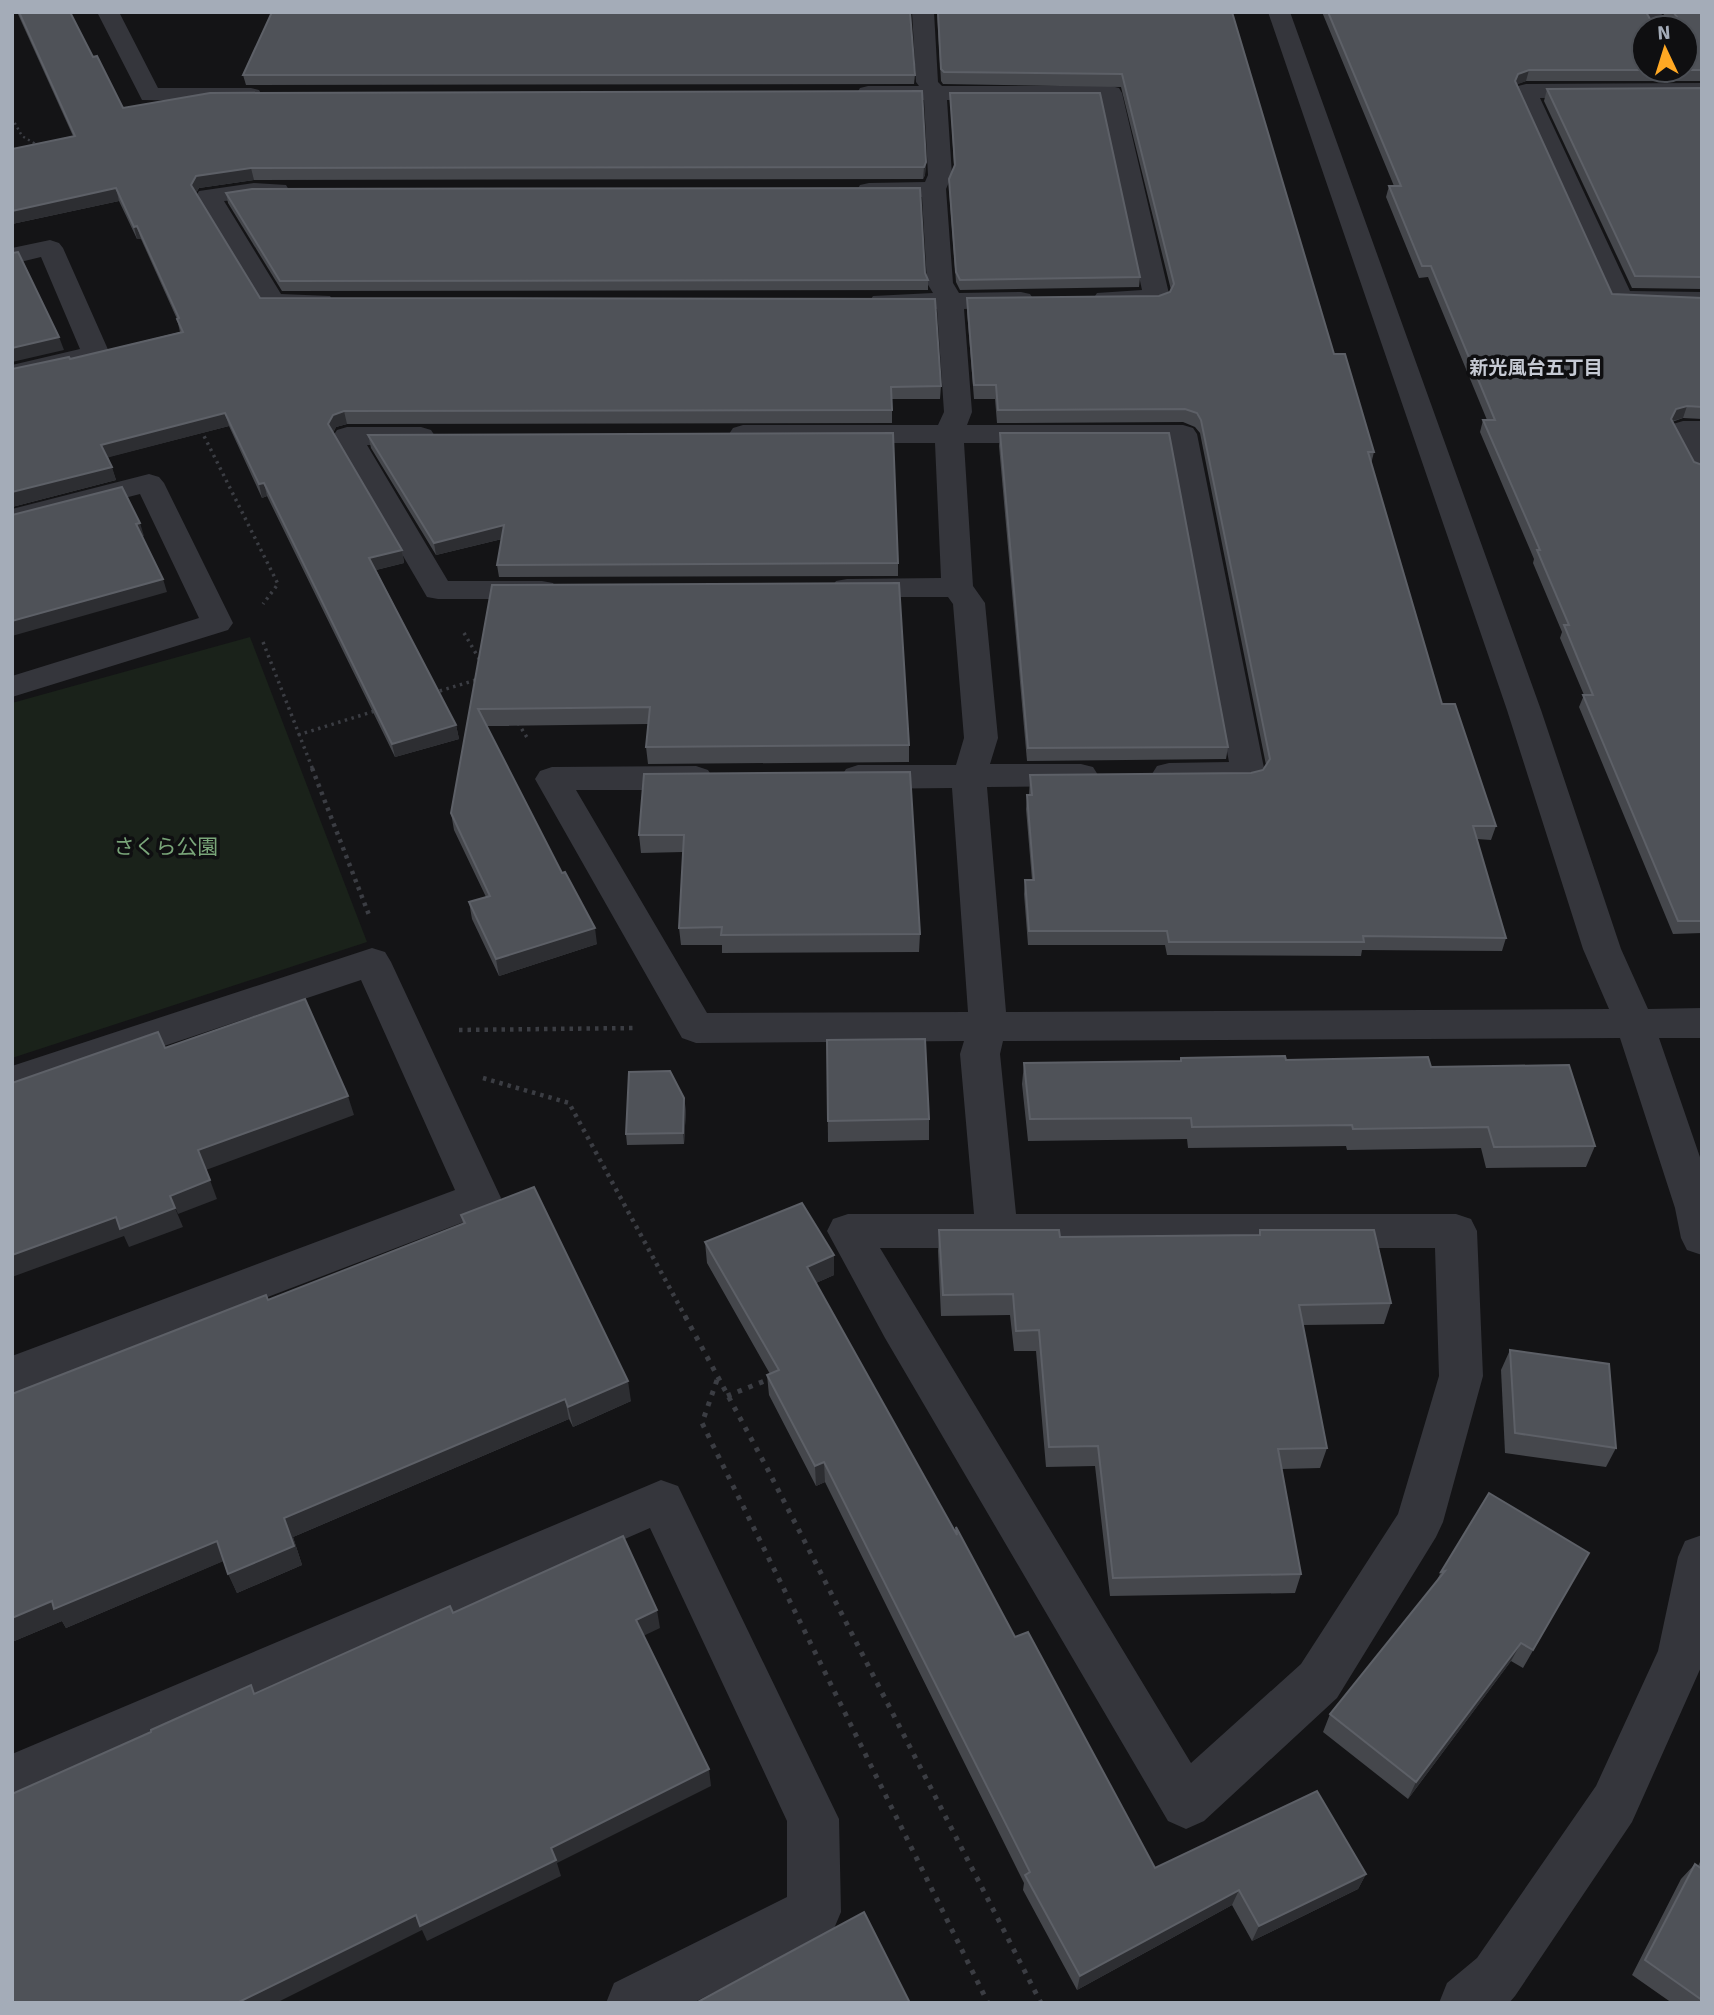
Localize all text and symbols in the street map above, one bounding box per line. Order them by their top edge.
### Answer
north arrow [1630,14,1700,84]
text: N [1656,21,1671,45]
district label: 新光風台五丁目 [1469,356,1603,380]
park label: さくら公園 [114,834,219,860]

